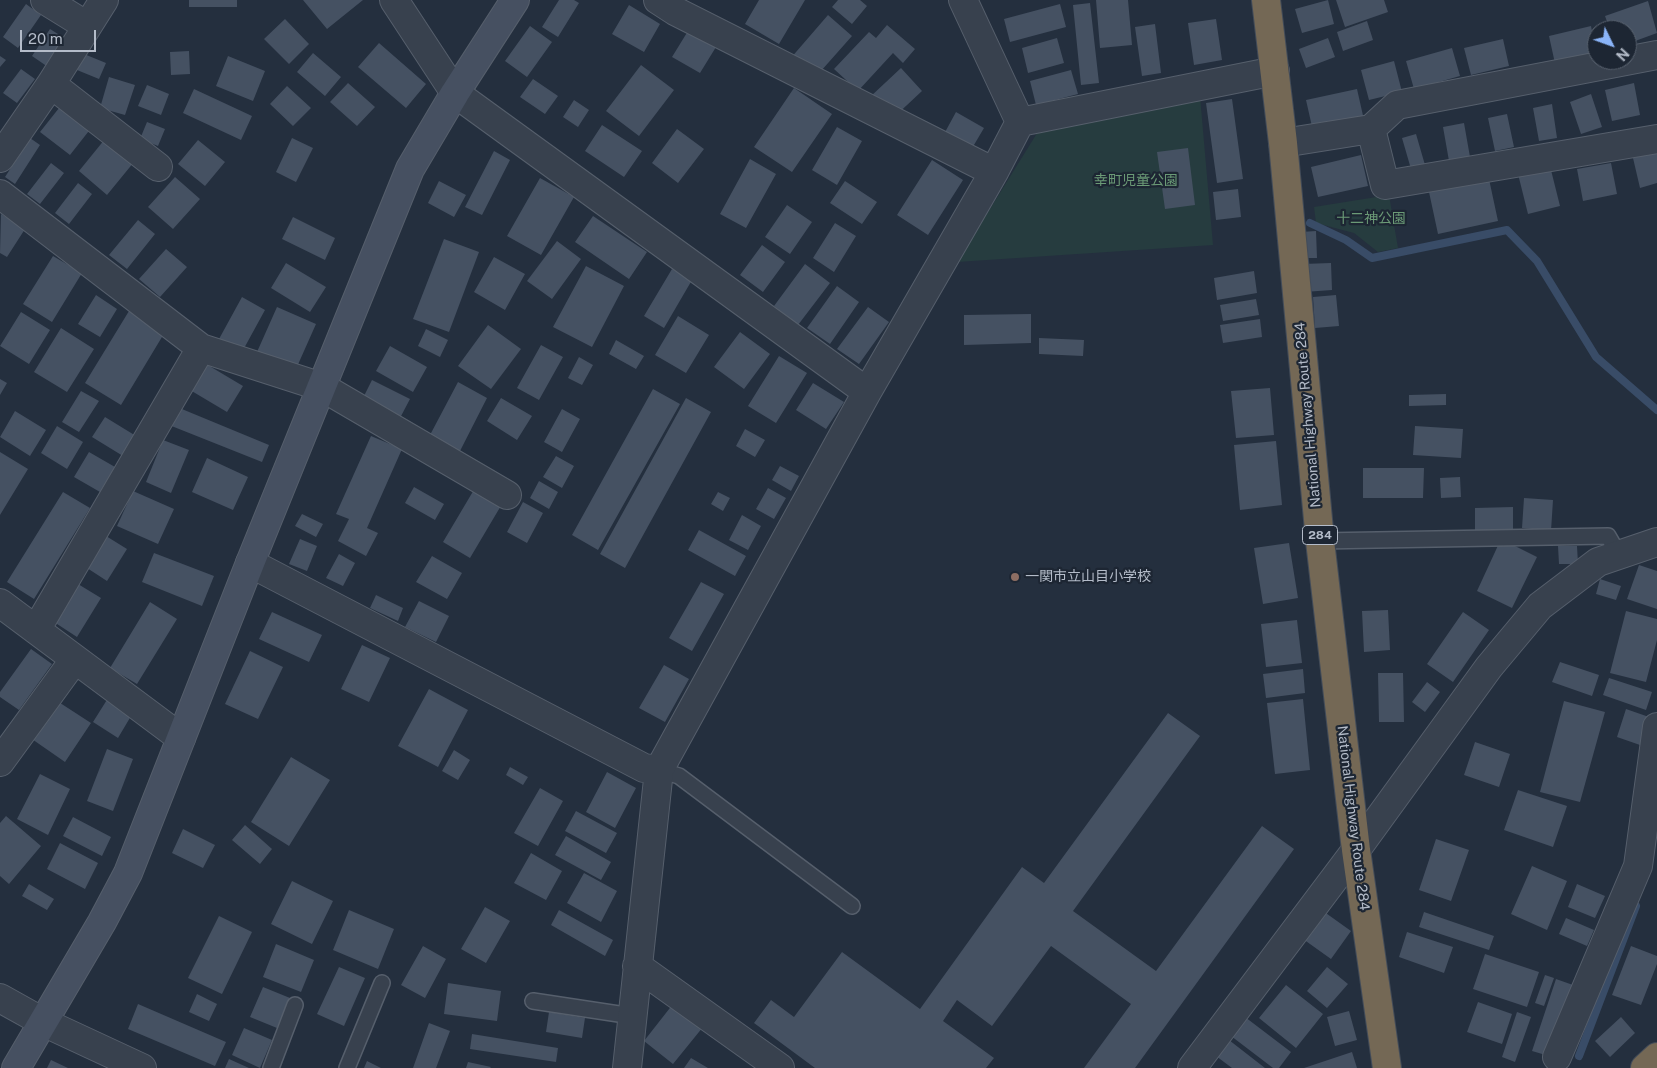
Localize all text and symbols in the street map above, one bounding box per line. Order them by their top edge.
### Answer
scale bar [22,20,99,52]
north arrow [1587,20,1637,70]
text: 20 m [28,30,63,47]
text: N [1613,45,1632,64]
park label: 幸町児童公園 [1094,173,1178,189]
park label: 十二神公園 [1336,211,1406,227]
street label: National Highway Route 284 [1292,322,1324,508]
road number: 284 [1302,526,1338,544]
place label: 一関市立山目小学校 [1025,569,1151,585]
marker: 一関市立山目小学校 [1009,571,1021,583]
street label: National Highway Route 284 [1333,725,1373,911]

